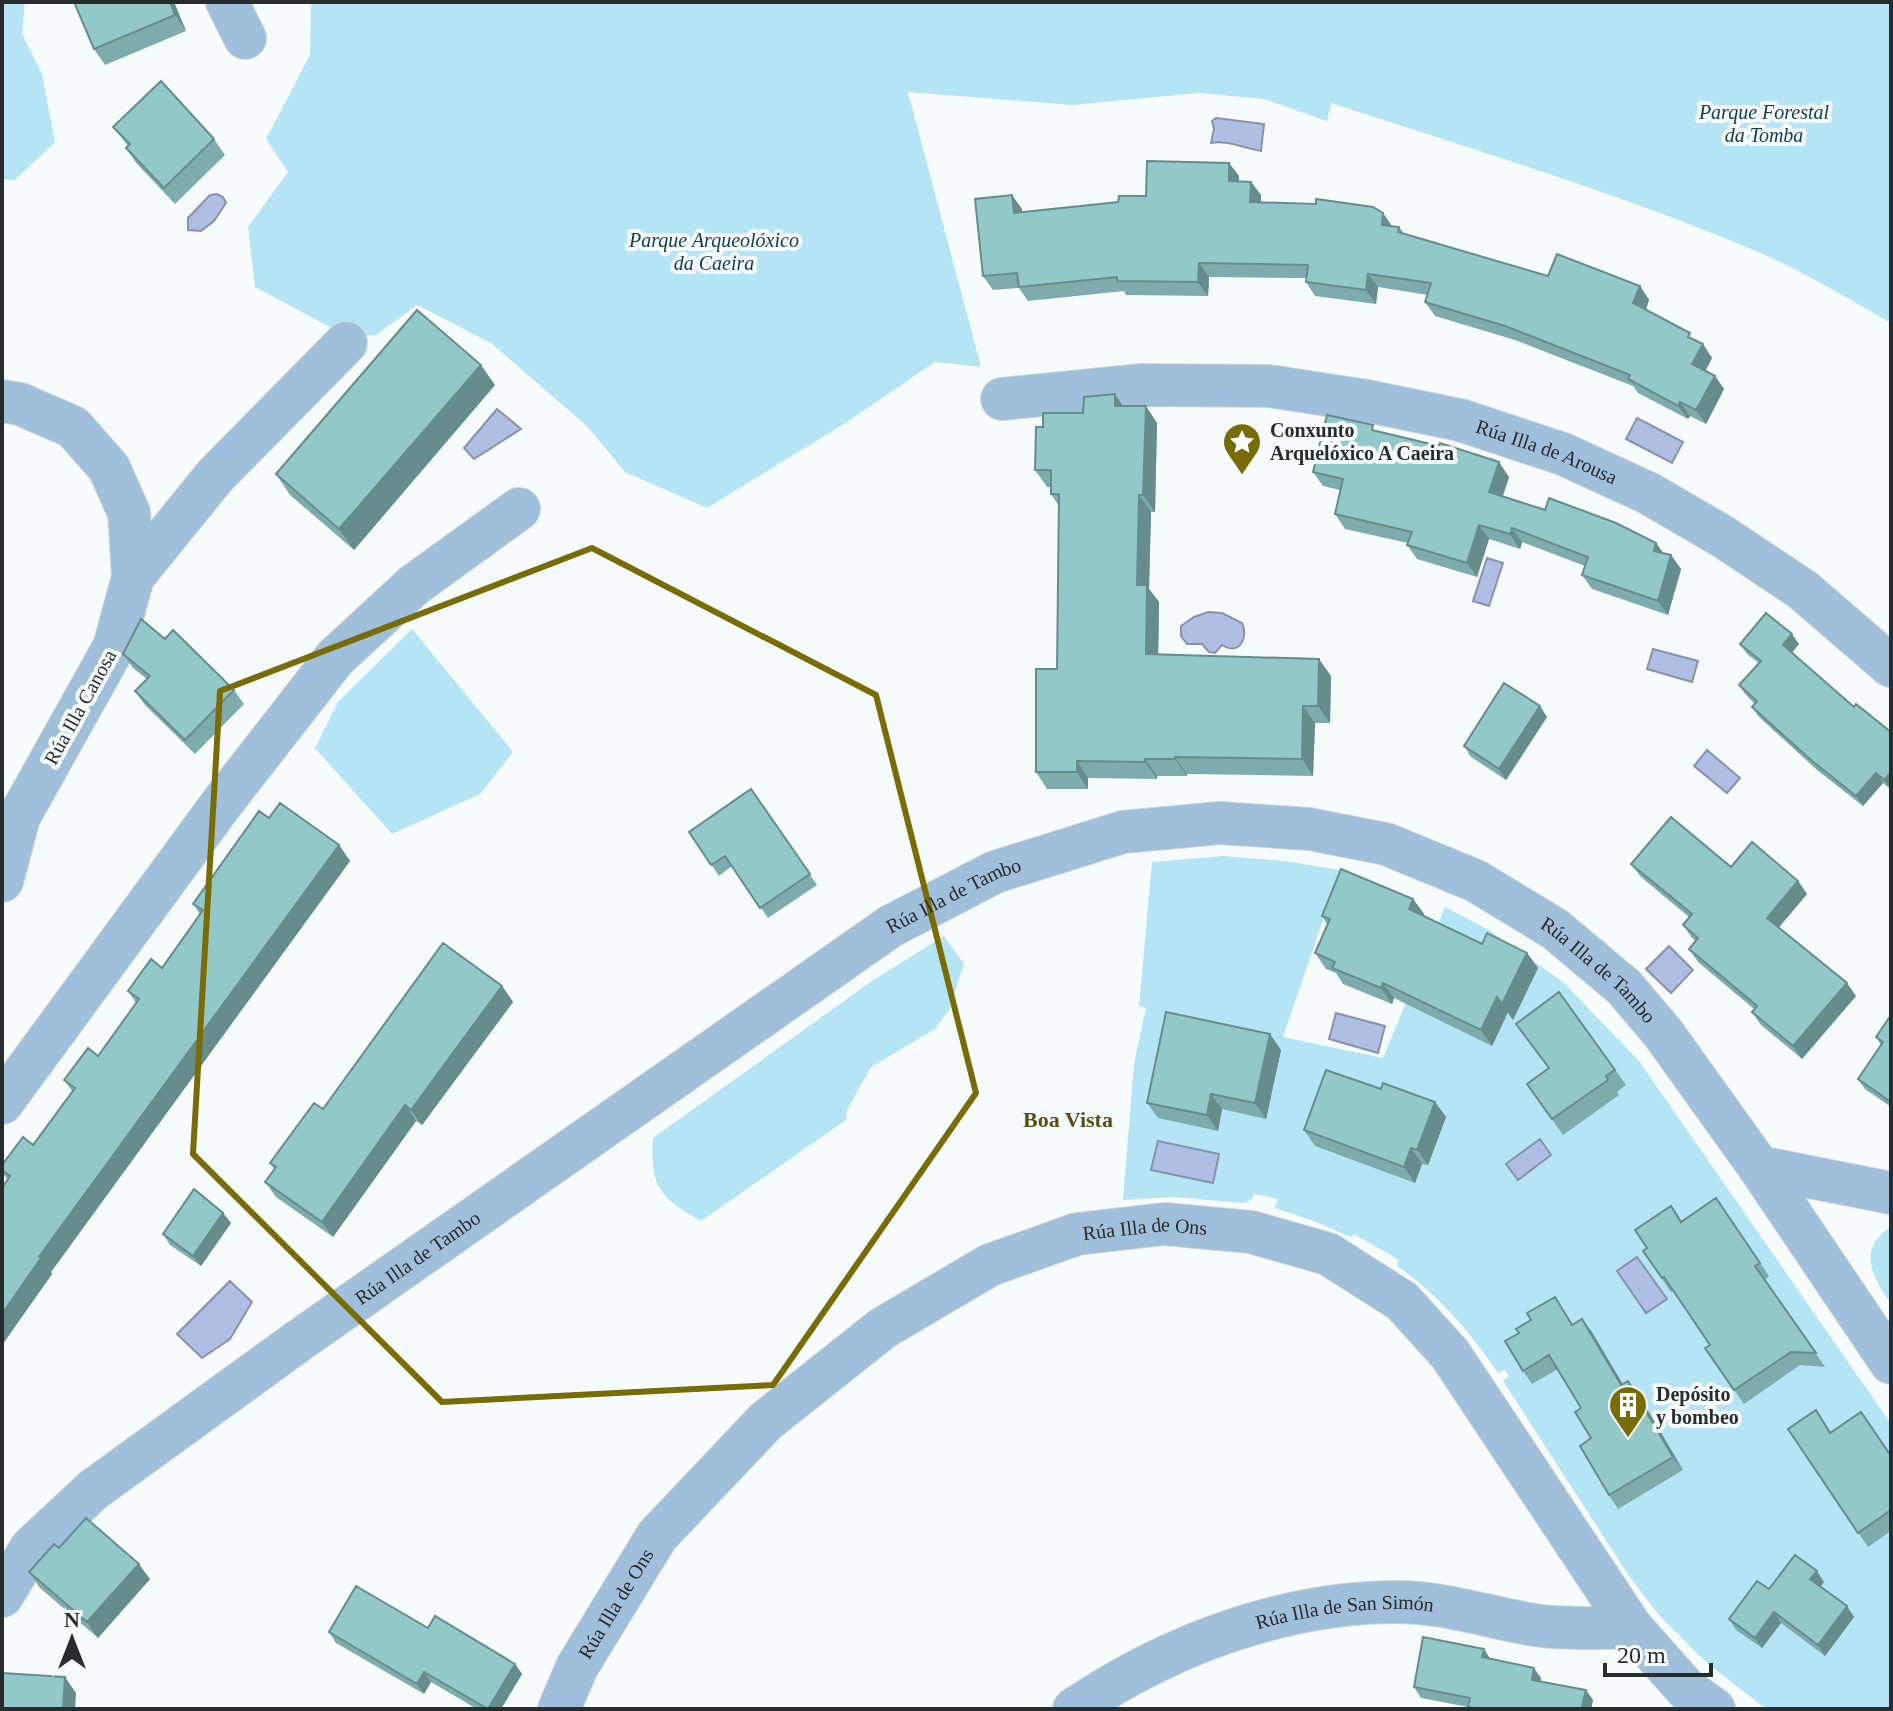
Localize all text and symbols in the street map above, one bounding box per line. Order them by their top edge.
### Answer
park label: Parque Forestal da Tomba [1698,101,1830,146]
park label: Parque Arqueolóxico da Caeira [628,229,799,274]
street label: Rúa Illa de Arousa [1473,415,1621,488]
place label: Conxunto Arquelóxico A Caeira [1270,419,1454,465]
place icon: Conxunto Arquelóxico A Caeira [1221,421,1263,476]
street label: Rúa Illa Canosa [39,646,121,768]
street label: Rúa Illa de Tambo [882,854,1024,938]
street label: Rúa Illa de Tambo [1537,912,1660,1027]
district label: Boa Vista [1023,1107,1113,1132]
street label: Rúa Illa de Tambo [351,1206,484,1309]
street label: Rúa Illa de Ons [1082,1213,1208,1244]
place label: Depósito y bombeo [1656,1383,1739,1429]
building icon: Depósito y bombeo [1607,1384,1649,1439]
street label: Rúa Illa de Ons [574,1544,658,1663]
street label: Rúa Illa de San Simón [1253,1591,1435,1633]
north arrow [32,1599,112,1679]
text: N [64,1607,80,1632]
scale bar [1605,1627,1711,1677]
text: 20 m [1617,1642,1666,1668]

